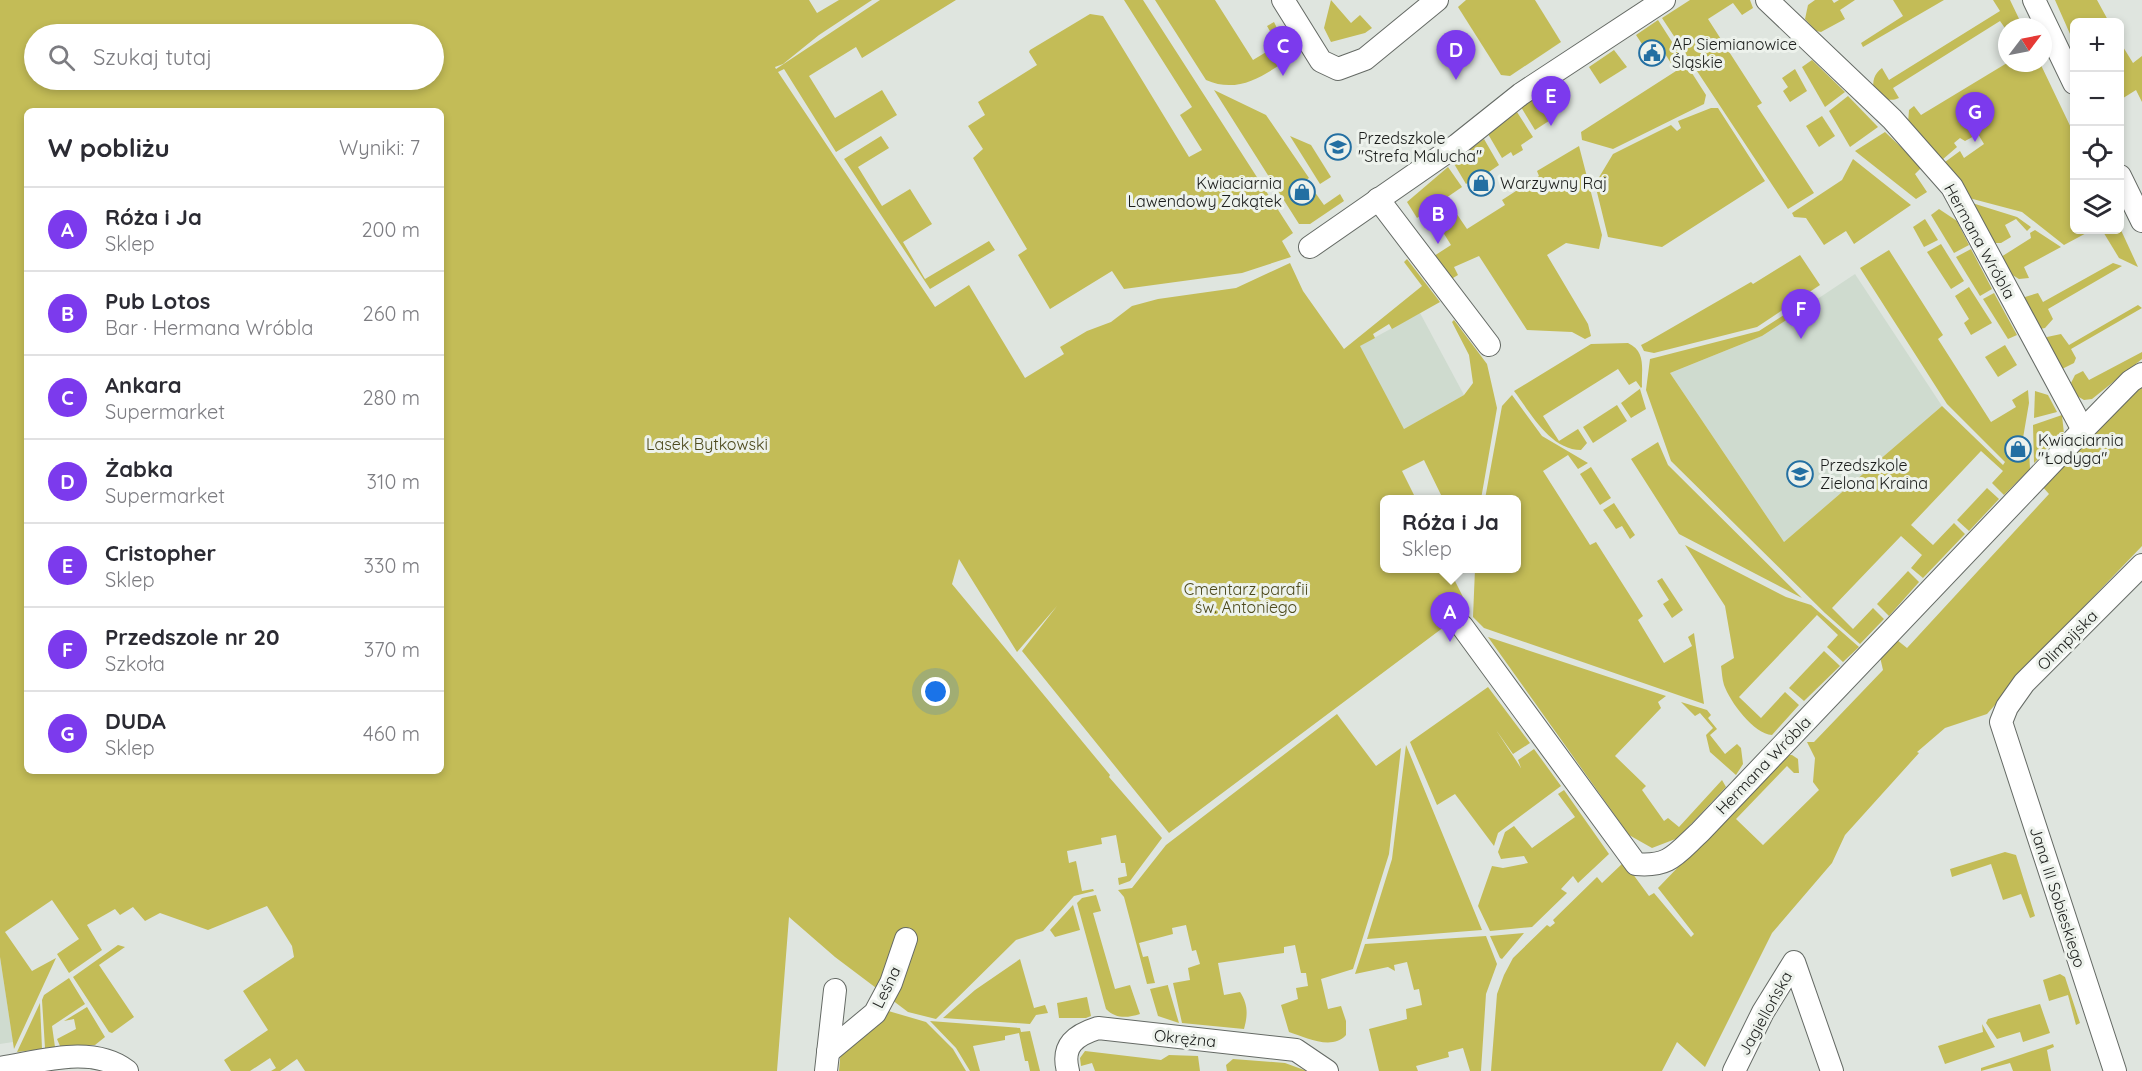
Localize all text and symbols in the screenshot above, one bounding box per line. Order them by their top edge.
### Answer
north arrow [1998,18,2052,72]
map controls [2070,18,2124,234]
button: + [2070,18,2124,72]
search box [24,24,444,90]
pin: C [1264,26,1302,76]
pin: D [1436,31,1476,80]
place label: AP Siemianowice Śląskie [1672,34,1797,72]
public building icon: AP Siemianowice Śląskie [1637,38,1667,68]
icon: search [45,41,78,74]
text: Szukaj tutaj [93,43,212,71]
button: − [2070,72,2124,126]
pin: E [1532,76,1570,126]
pin: G [1956,92,1994,142]
button: locate [2070,126,2124,180]
place label: Przedszkole "Strefa Malucha" [1358,128,1482,166]
text: W pobliżu [48,131,170,164]
school or university icon: Przedszkole "Strefa Malucha" [1323,132,1353,162]
text: Wyniki: 7 [339,135,420,160]
shop icon: Warzywny Raj [1466,168,1496,198]
place label: Kwiaciarnia Lawendowy Zakątek [1128,173,1282,211]
place label: Warzywny Raj [1500,173,1607,193]
shop icon: Kwiaciarnia Lawendowy Zakątek [1287,177,1317,207]
street label: Hermana Wróbla [1940,180,2020,302]
button: layers [2070,180,2124,234]
pin: B [1418,194,1458,244]
text: Róża i Ja [105,203,202,231]
text: A [61,217,74,242]
text: 200 m [361,217,420,242]
text: Sklep [105,231,155,256]
text: Pub Lotos [105,287,210,315]
pin: F [1782,290,1820,339]
text: B [61,301,74,326]
text: 260 m [363,301,420,326]
text: Bar · Hermana Wróbla [105,315,313,340]
text: Ankara [105,371,182,399]
text: C [61,385,74,410]
text: 280 m [363,385,420,410]
text: Supermarket [105,399,225,424]
place label: Kwiaciarnia "Łodyga" [2038,430,2124,468]
park label: Lasek Bytkowski [646,434,768,454]
shop icon: Kwiaciarnia "Łodyga" [2003,434,2033,464]
text: Żabka [105,455,173,483]
place label: Przedszkole Zielona Kraina [1820,455,1928,493]
school or university icon: Przedszkole Zielona Kraina [1785,459,1815,489]
text: D [60,469,75,494]
text: 310 m [367,469,420,494]
text: Supermarket [105,483,225,508]
popup [1380,495,1521,573]
text: Róża i Ja [1402,508,1499,536]
text: Sklep [1402,536,1452,561]
text: Cristopher [105,539,216,567]
text: E [62,553,73,578]
text: 330 m [363,553,420,578]
text: Sklep [105,567,155,592]
park label: Cmentarz parafii św. Antoniego [1184,579,1308,617]
pin: A [1430,592,1470,642]
street label: Olimpijska [2033,606,2101,674]
text: Przedszole nr 20 [105,623,280,651]
text: F [62,637,73,662]
text: 370 m [364,637,420,662]
text: Szkoła [105,651,165,676]
your location [921,677,950,706]
text: DUDA [105,707,166,735]
street label: Hermana Wróbla [1711,712,1815,818]
text: G [61,721,74,746]
text: 460 m [363,721,420,746]
text: Sklep [105,735,155,760]
street label: Jana III Sobieskiego [2026,824,2090,970]
street label: Leśna [867,963,905,1011]
street label: Jagiellońska [1734,967,1796,1059]
street label: Okrężna [1153,1025,1217,1051]

